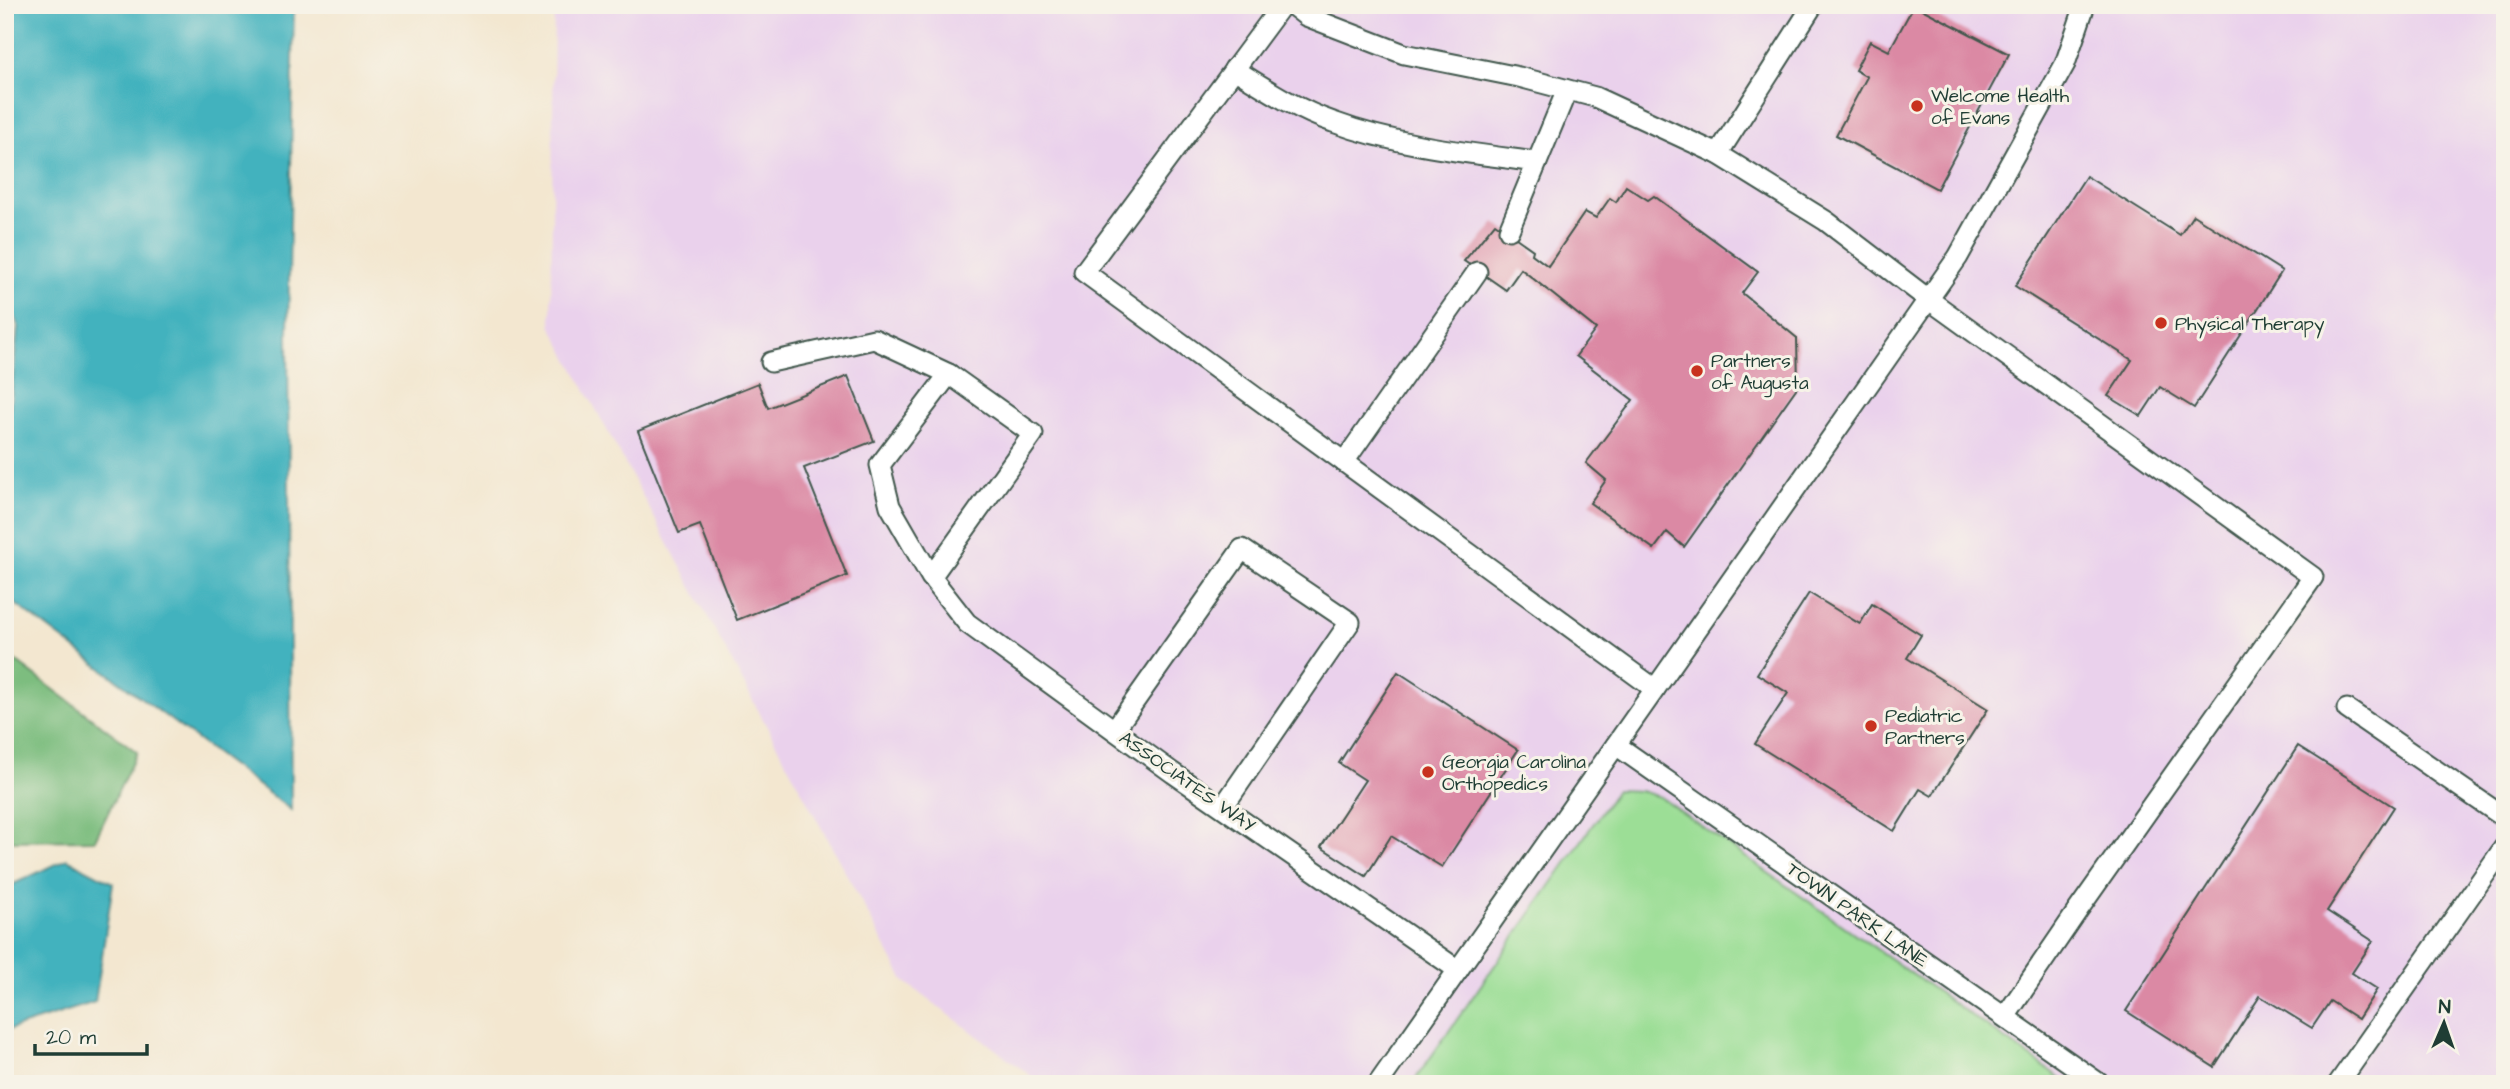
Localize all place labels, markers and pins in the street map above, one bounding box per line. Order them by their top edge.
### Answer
place label: Welcome Health of Evans [1931,83,2070,132]
marker: Welcome Health of Evans [1909,98,1925,114]
place label: Physical Therapy [2175,311,2325,339]
marker: Physical Therapy [2153,315,2169,331]
place label: Partners of Augusta [1711,348,1809,398]
marker: Partners of Augusta [1689,363,1705,379]
place label: Pediatric Partners [1885,703,1965,752]
marker: Pediatric Partners [1863,718,1879,734]
place label: Georgia Carolina Orthopedics [1442,749,1586,798]
marker: Georgia Carolina Orthopedics [1420,764,1436,780]

